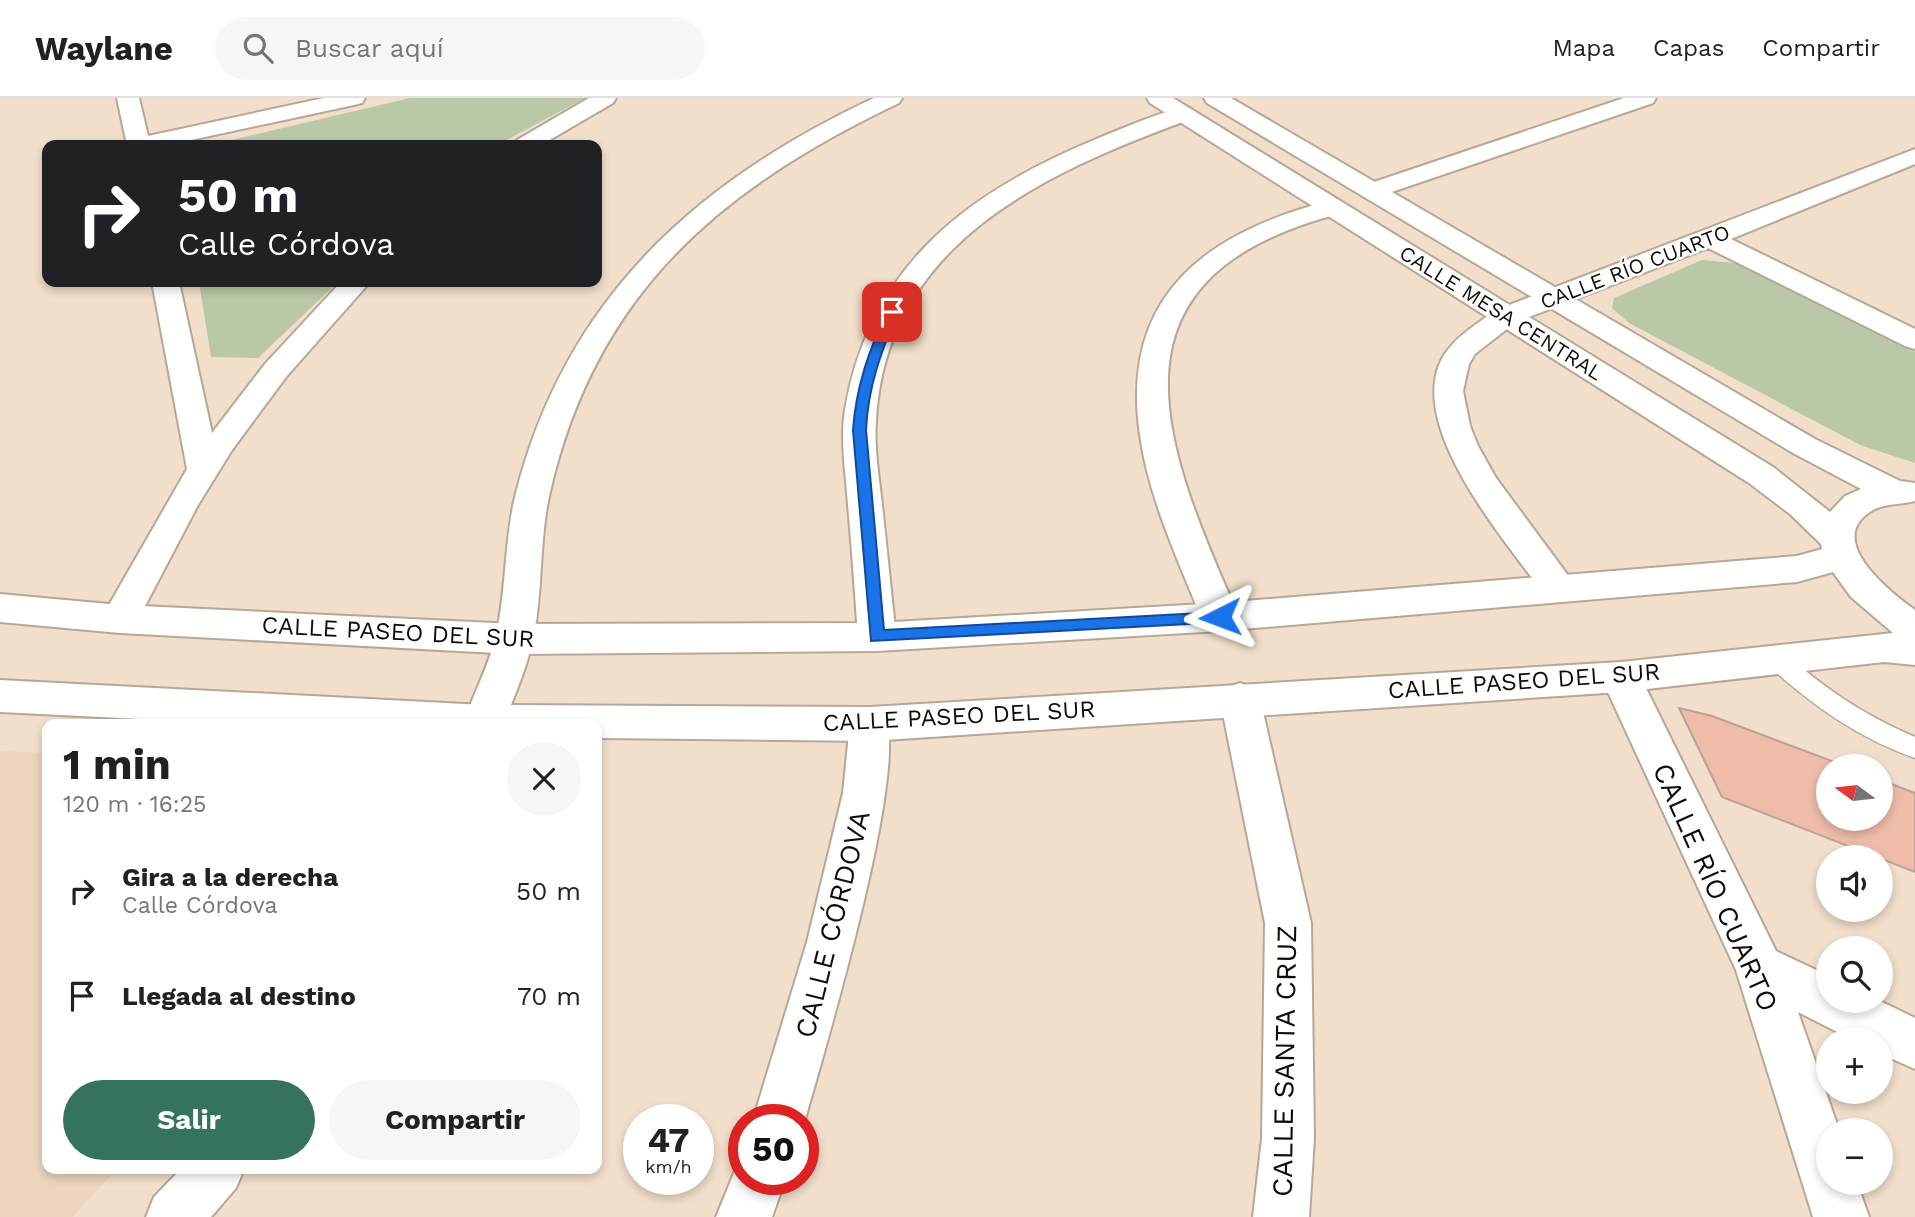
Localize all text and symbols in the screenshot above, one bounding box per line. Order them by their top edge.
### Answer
search box [215,17,705,80]
text: Waylane [35,29,173,68]
icon: search [239,29,277,67]
text: Buscar aquí [295,33,444,63]
text: Mapa [1552,34,1615,62]
text: Capas [1653,34,1724,62]
text: Compartir [1762,34,1880,62]
text: 50 m [178,166,298,224]
icon: right [63,168,154,259]
street label: CALLE RÍO CUARTO [1536,219,1733,314]
text: Calle Córdova [178,225,394,263]
street label: CALLE MESA CENTRAL [1395,240,1608,385]
pin [862,282,922,342]
icon: arrive [873,293,911,331]
position arrow [1183,580,1257,654]
street label: CALLE PASEO DEL SUR [261,611,535,653]
street label: CALLE PASEO DEL SUR [1387,658,1661,704]
street label: CALLE PASEO DEL SUR [822,695,1096,737]
text: 1 min [63,740,171,789]
button: close [507,742,581,816]
north arrow [1816,754,1894,831]
map controls [1816,754,1893,1195]
street label: CALLE RÍO CUARTO [1646,758,1785,1016]
text: 120 m · 16:25 [63,791,206,818]
street label: CALLE CÓRDOVA [788,807,877,1041]
button: sound [1816,845,1893,922]
text: Gira a la derecha [122,862,338,892]
icon: right [63,872,101,910]
text: 50 m [516,876,581,906]
text: Calle Córdova [122,892,277,919]
street label: CALLE SANTA CRUZ [1266,925,1303,1197]
button: search [1816,936,1893,1013]
icon: arrive [63,977,101,1015]
text: Llegada al destino [122,981,356,1011]
text: 70 m [517,981,581,1011]
button: + [1816,1027,1893,1104]
button: Salir [63,1080,315,1160]
button: Compartir [329,1080,581,1160]
speed limit sign: 50 [728,1104,819,1195]
button: − [1816,1118,1893,1195]
text: 47 [647,1119,690,1161]
text: km/h [645,1156,692,1177]

